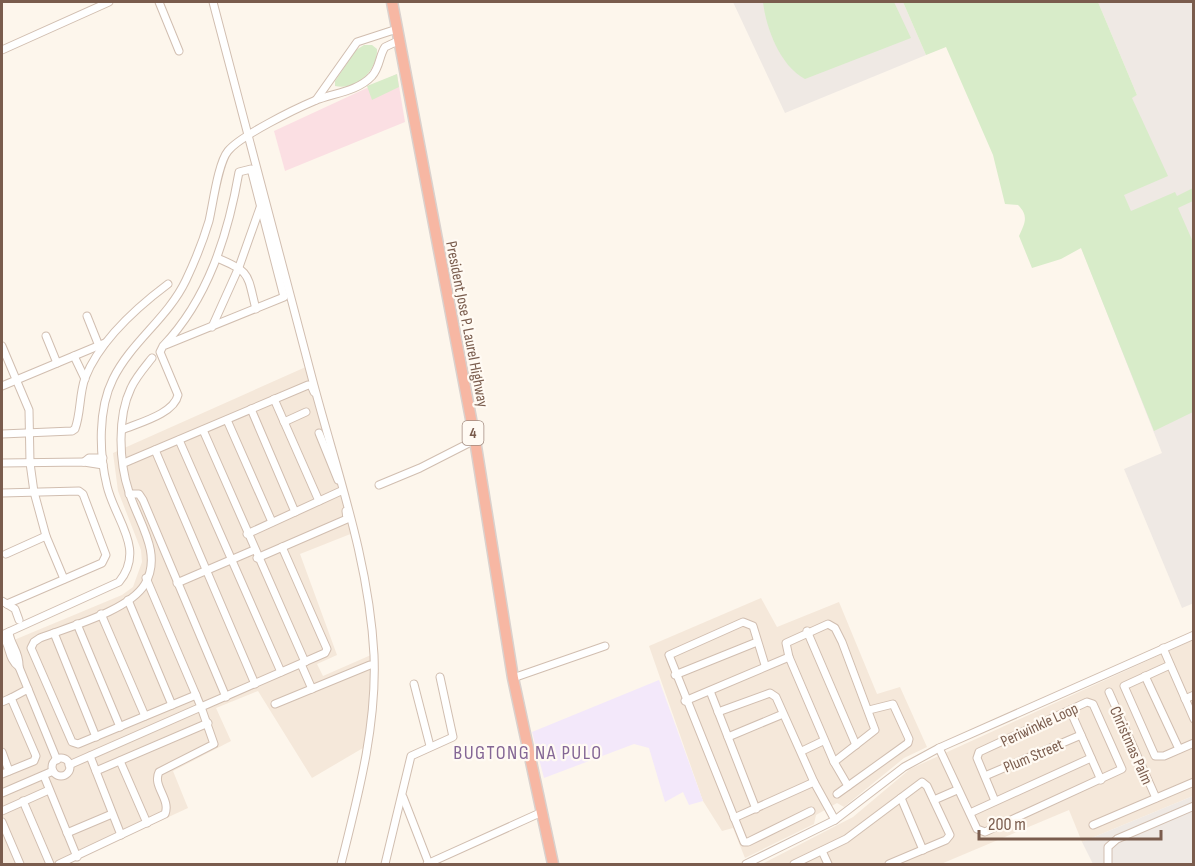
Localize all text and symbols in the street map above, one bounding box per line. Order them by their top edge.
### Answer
street label: President Jose P. Laurel Highway [441,240,492,409]
road number: 4 [462,421,484,445]
street label: Periwinkle Loop [998,699,1081,752]
street label: Christmas Palm [1105,704,1156,788]
street label: Plum Street [1001,735,1066,777]
district label: BUGTONG NA PULO [453,741,603,765]
scale bar [979,803,1160,841]
text: 200 m [988,814,1026,835]

